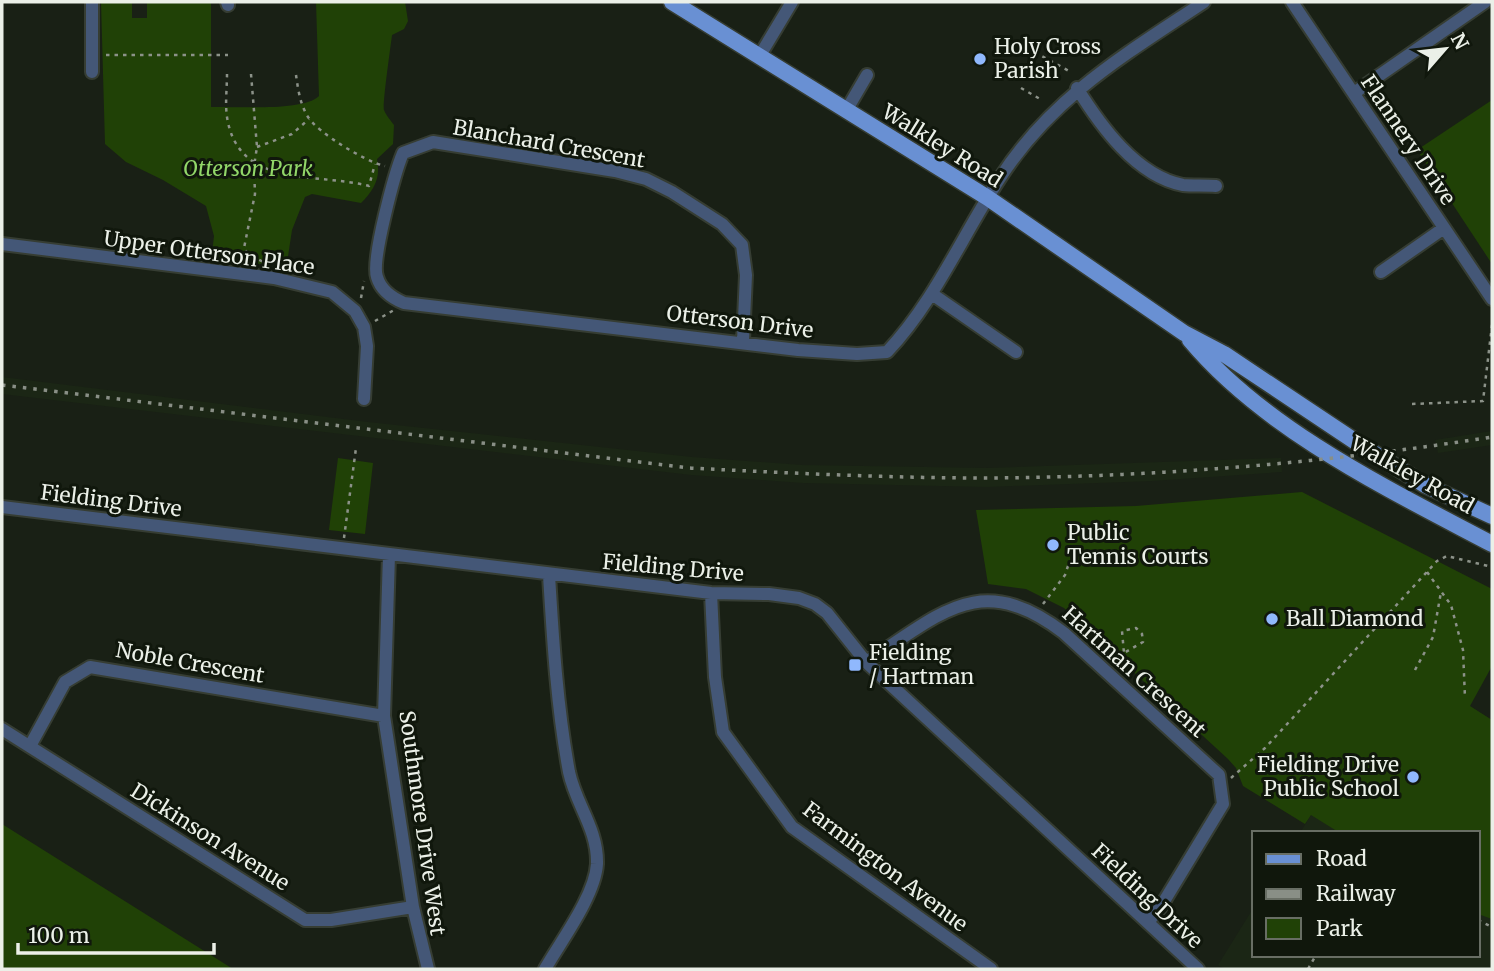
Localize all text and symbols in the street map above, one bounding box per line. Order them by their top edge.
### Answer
north arrow [1410,14,1480,84]
text: N [1446,29,1474,53]
place label: Holy Cross Parish [994,33,1101,84]
marker: Holy Cross Parish [972,51,988,67]
street label: Flannery Drive [1355,70,1462,210]
street label: Walkley Road [876,97,1008,194]
street label: Blanchard Crescent [451,113,647,174]
park label: Otterson Park [183,155,313,182]
street label: Upper Otterson Place [102,224,316,281]
street label: Otterson Drive [665,299,815,344]
street label: Walkley Road [1345,429,1479,520]
street label: Fielding Drive [39,478,183,523]
place label: Public Tennis Courts [1067,519,1209,570]
marker: Public Tennis Courts [1045,537,1061,553]
street label: Fielding Drive [601,548,745,587]
street label: Hartman Crescent [1057,600,1212,743]
place label: Ball Diamond [1286,605,1424,632]
marker: Ball Diamond [1264,611,1280,627]
street label: Noble Crescent [114,636,266,689]
place label: Fielding / Hartman [869,639,974,690]
marker: Fielding / Hartman [847,657,863,673]
street label: Southmore Drive West [393,709,452,937]
place label: Fielding Drive Public School [1257,751,1399,802]
marker: Fielding Drive Public School [1405,769,1421,785]
street label: Dickinson Avenue [126,777,295,896]
street label: Farmington Avenue [798,796,973,937]
legend [1252,831,1480,957]
street label: Fielding Drive [1086,837,1209,954]
text: Road [1316,845,1367,872]
text: Railway [1316,880,1397,907]
scale bar [18,912,214,956]
text: Park [1316,915,1363,942]
text: 100 m [28,922,90,949]

